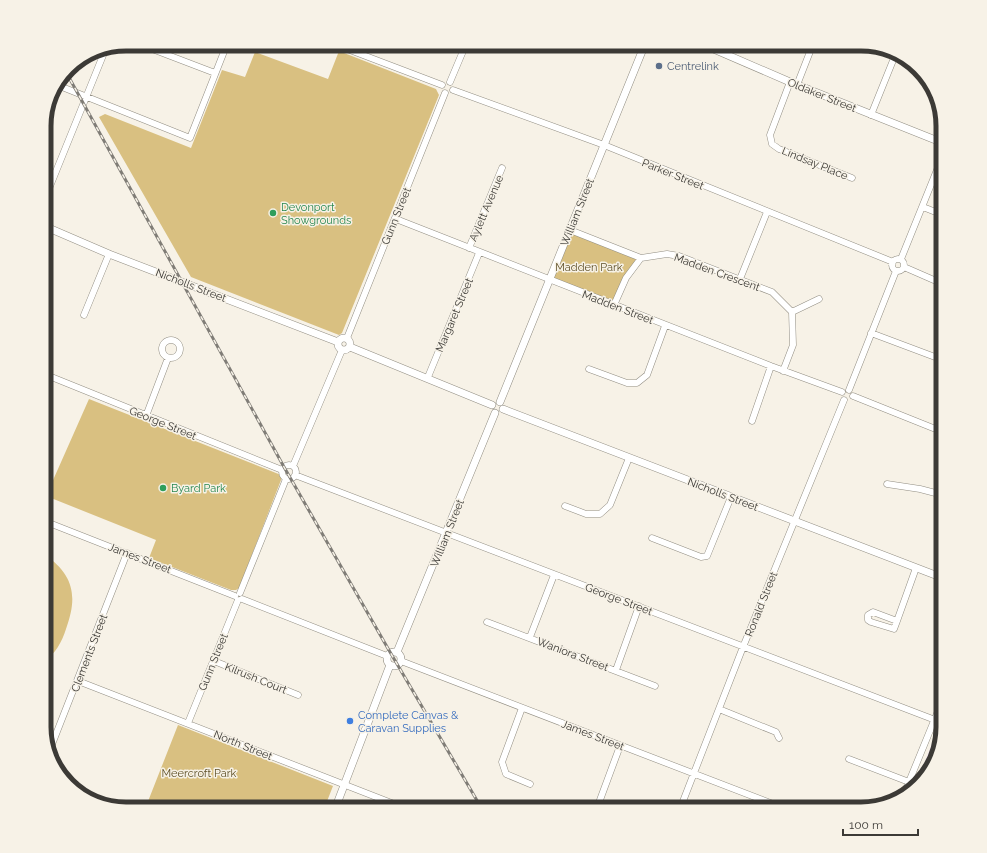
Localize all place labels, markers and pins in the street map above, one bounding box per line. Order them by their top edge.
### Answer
place label: Centrelink [667,60,719,73]
marker: Centrelink [654,61,664,71]
place label: Devonport Showgrounds [281,201,351,227]
marker: Devonport Showgrounds [268,208,278,218]
place label: Byard Park [171,482,226,495]
marker: Byard Park [158,483,168,493]
place label: Complete Canvas & Caravan Supplies [358,709,459,735]
marker: Complete Canvas & Caravan Supplies [345,716,355,726]

